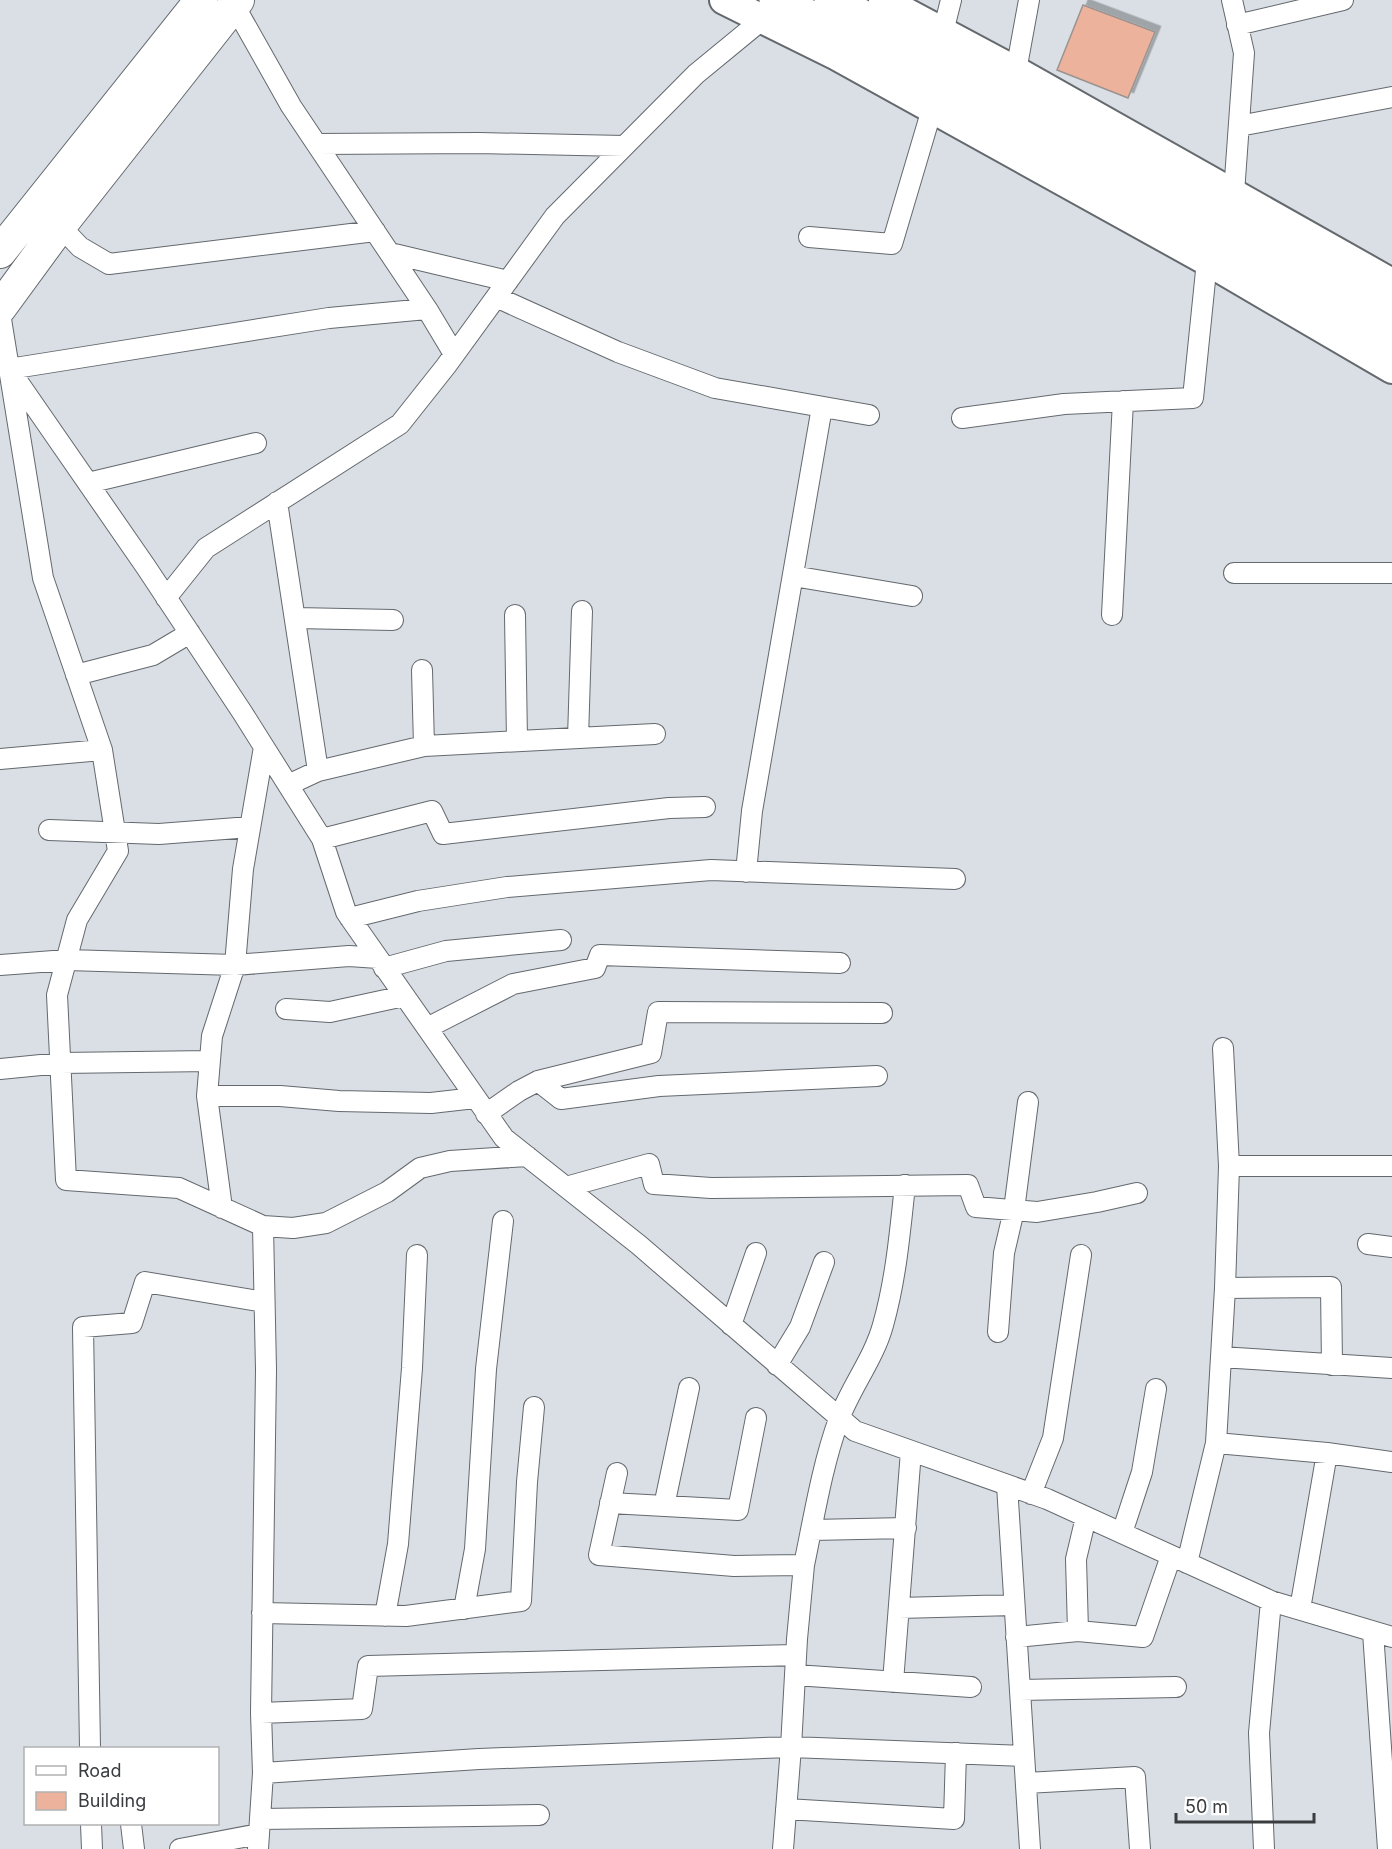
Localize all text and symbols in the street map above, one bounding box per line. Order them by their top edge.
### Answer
legend [24,1747,219,1825]
text: Road [78,1760,121,1781]
scale bar [1176,1786,1314,1824]
text: Building [78,1790,146,1811]
text: 50 m [1185,1796,1228,1817]

